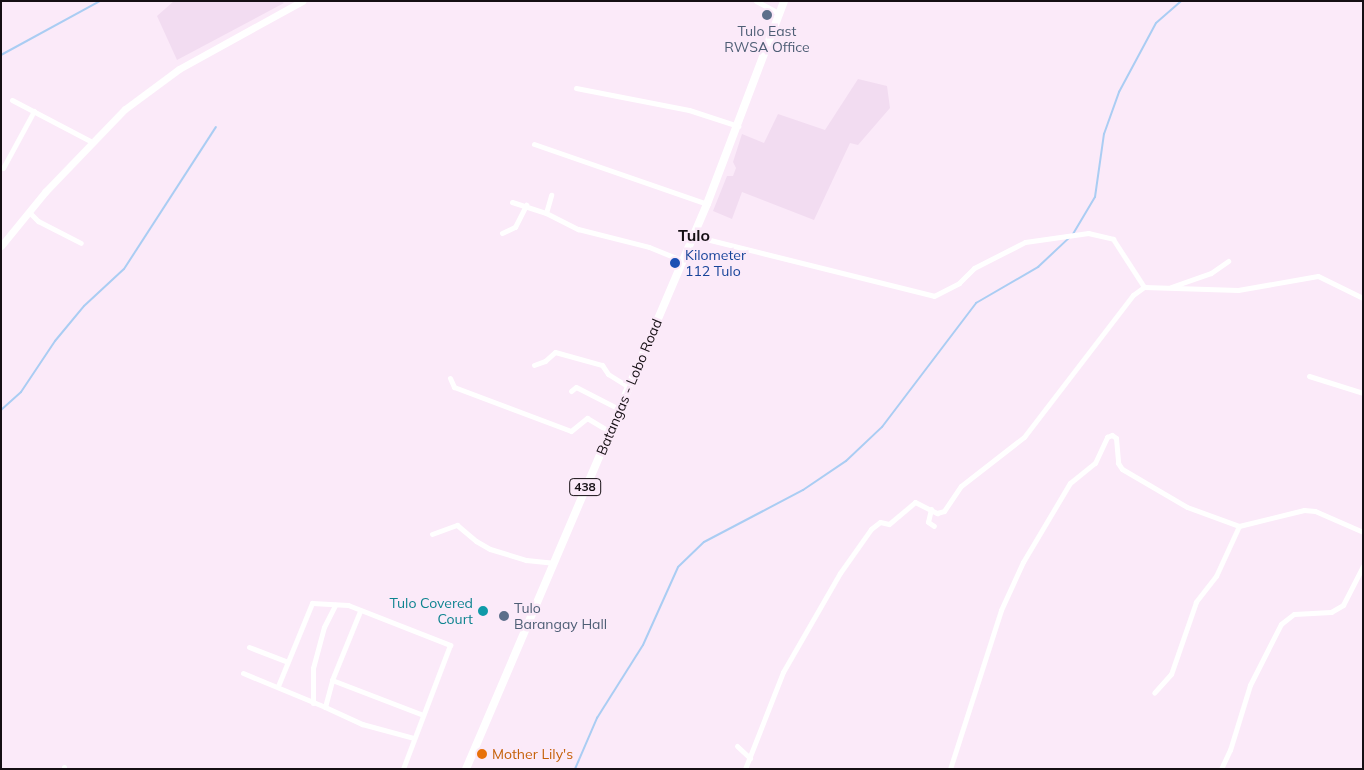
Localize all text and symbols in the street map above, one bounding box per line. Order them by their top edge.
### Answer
marker: Tulo East RWSA Office [761,9,773,21]
place label: Tulo East RWSA Office [724,23,810,56]
district label: Tulo [678,225,710,245]
place label: Kilometer 112 Tulo [685,247,746,280]
marker: Kilometer 112 Tulo [669,257,681,269]
street label: Batangas - Lobo Road [593,316,665,458]
road number: 438 [569,478,601,497]
place label: Tulo Covered Court [390,595,473,628]
place label: Tulo Barangay Hall [514,600,607,632]
marker: Tulo Covered Court [477,605,489,617]
marker: Tulo Barangay Hall [498,610,510,622]
place label: Mother Lily's [492,746,573,762]
marker: Mother Lily's [476,748,488,760]

